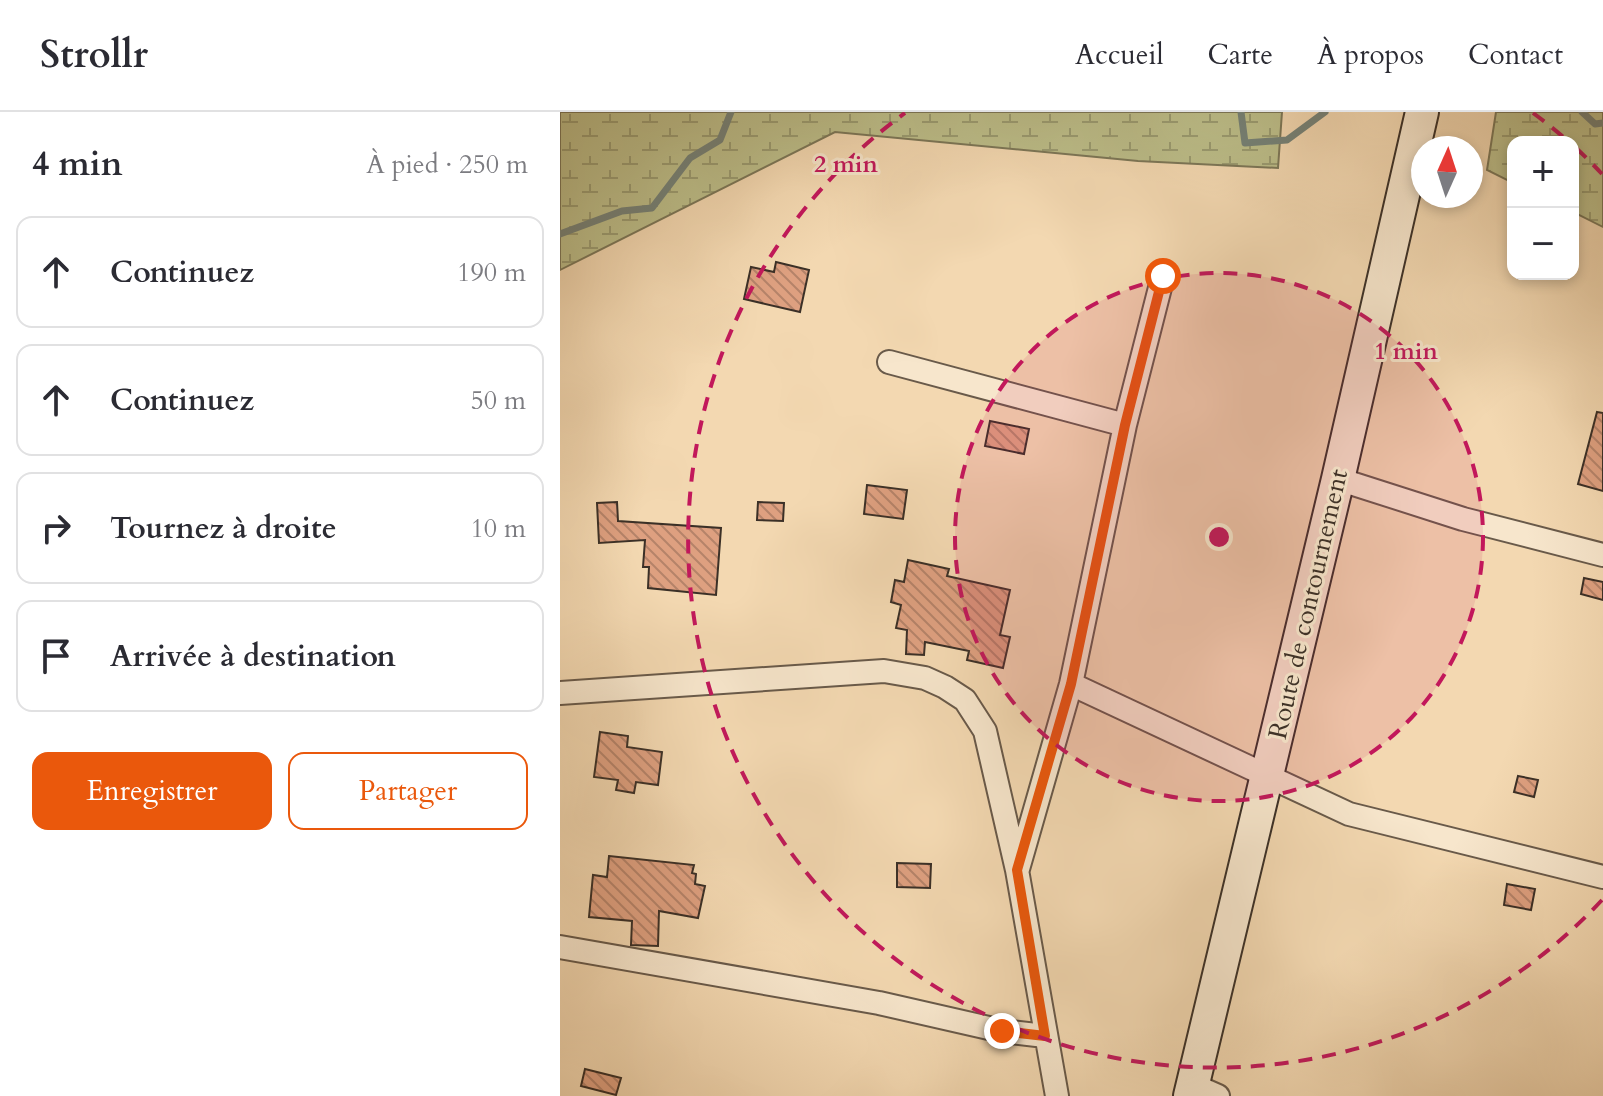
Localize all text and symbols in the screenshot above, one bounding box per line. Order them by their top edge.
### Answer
text: Strollr [40,29,148,81]
text: Accueil [1075,36,1164,74]
text: Carte [1208,36,1273,74]
text: À propos [1317,36,1424,74]
text: Contact [1468,36,1563,74]
north arrow [1411,136,1483,208]
map controls [1507,136,1579,280]
button: + [1507,136,1579,208]
text: 4 min [32,141,123,187]
text: À pied · 250 m [366,147,528,182]
text: 2 min [814,148,879,181]
button: − [1507,208,1579,280]
icon: ahead [34,250,78,294]
text: Continuez [110,252,254,293]
text: 190 m [457,255,526,290]
route start [1145,258,1181,294]
text: 1 min [1374,335,1439,368]
icon: ahead [34,378,78,422]
text: Continuez [110,380,254,421]
text: 50 m [470,383,526,418]
street label: Route de contournement [1260,466,1356,742]
icon: right [34,506,78,550]
text: Tournez à droite [110,508,337,549]
text: 10 m [470,511,526,546]
centre of rings [1205,523,1233,551]
icon: arrive [34,634,78,678]
text: Arrivée à destination [110,636,396,677]
button: Enregistrer [32,752,272,830]
button: Partager [288,752,528,830]
route end [984,1013,1020,1049]

